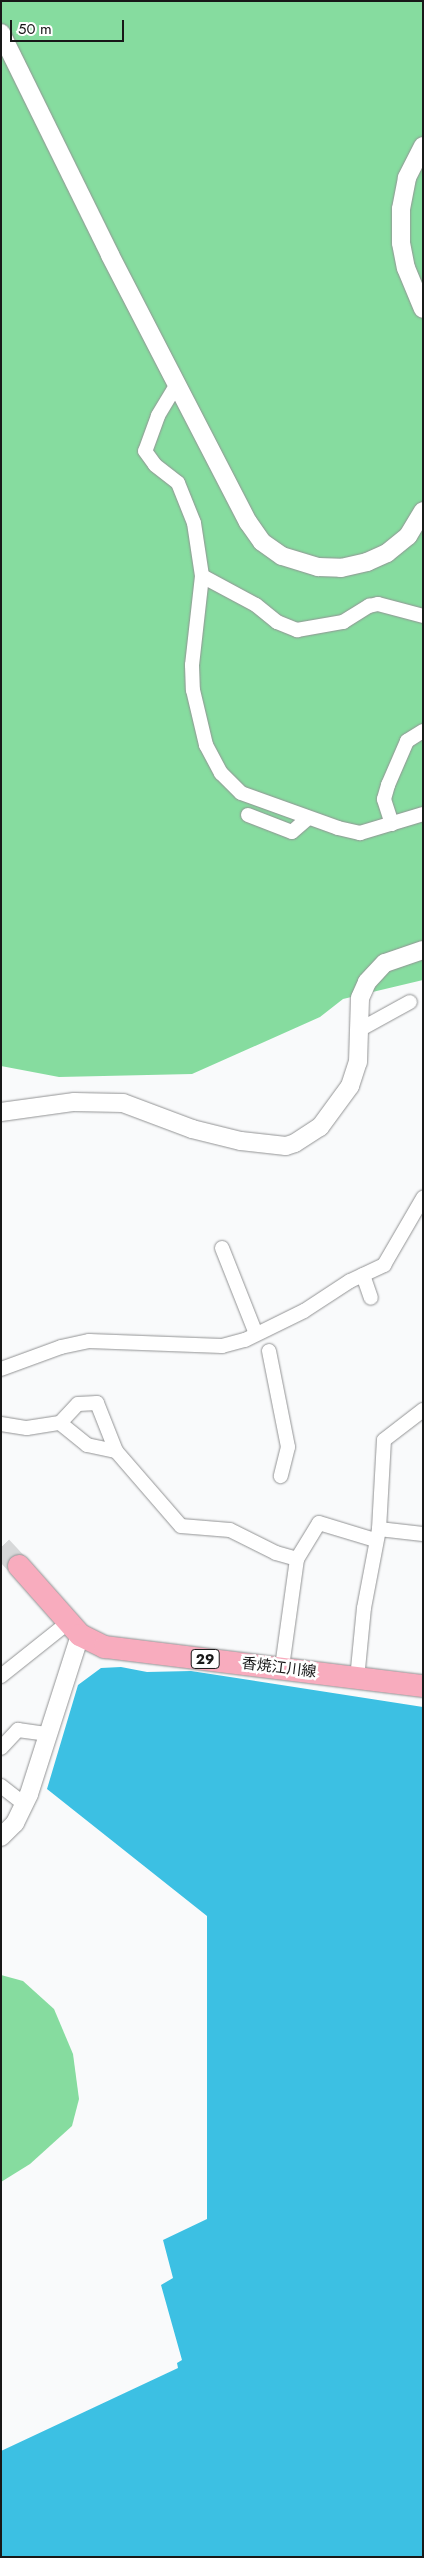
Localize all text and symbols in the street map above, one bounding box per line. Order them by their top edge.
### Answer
scale bar [12,10,126,42]
text: 50 m [18,18,52,40]
road number: 29 [190,1648,220,1670]
street label: 香焼江川線 [241,1654,317,1682]

